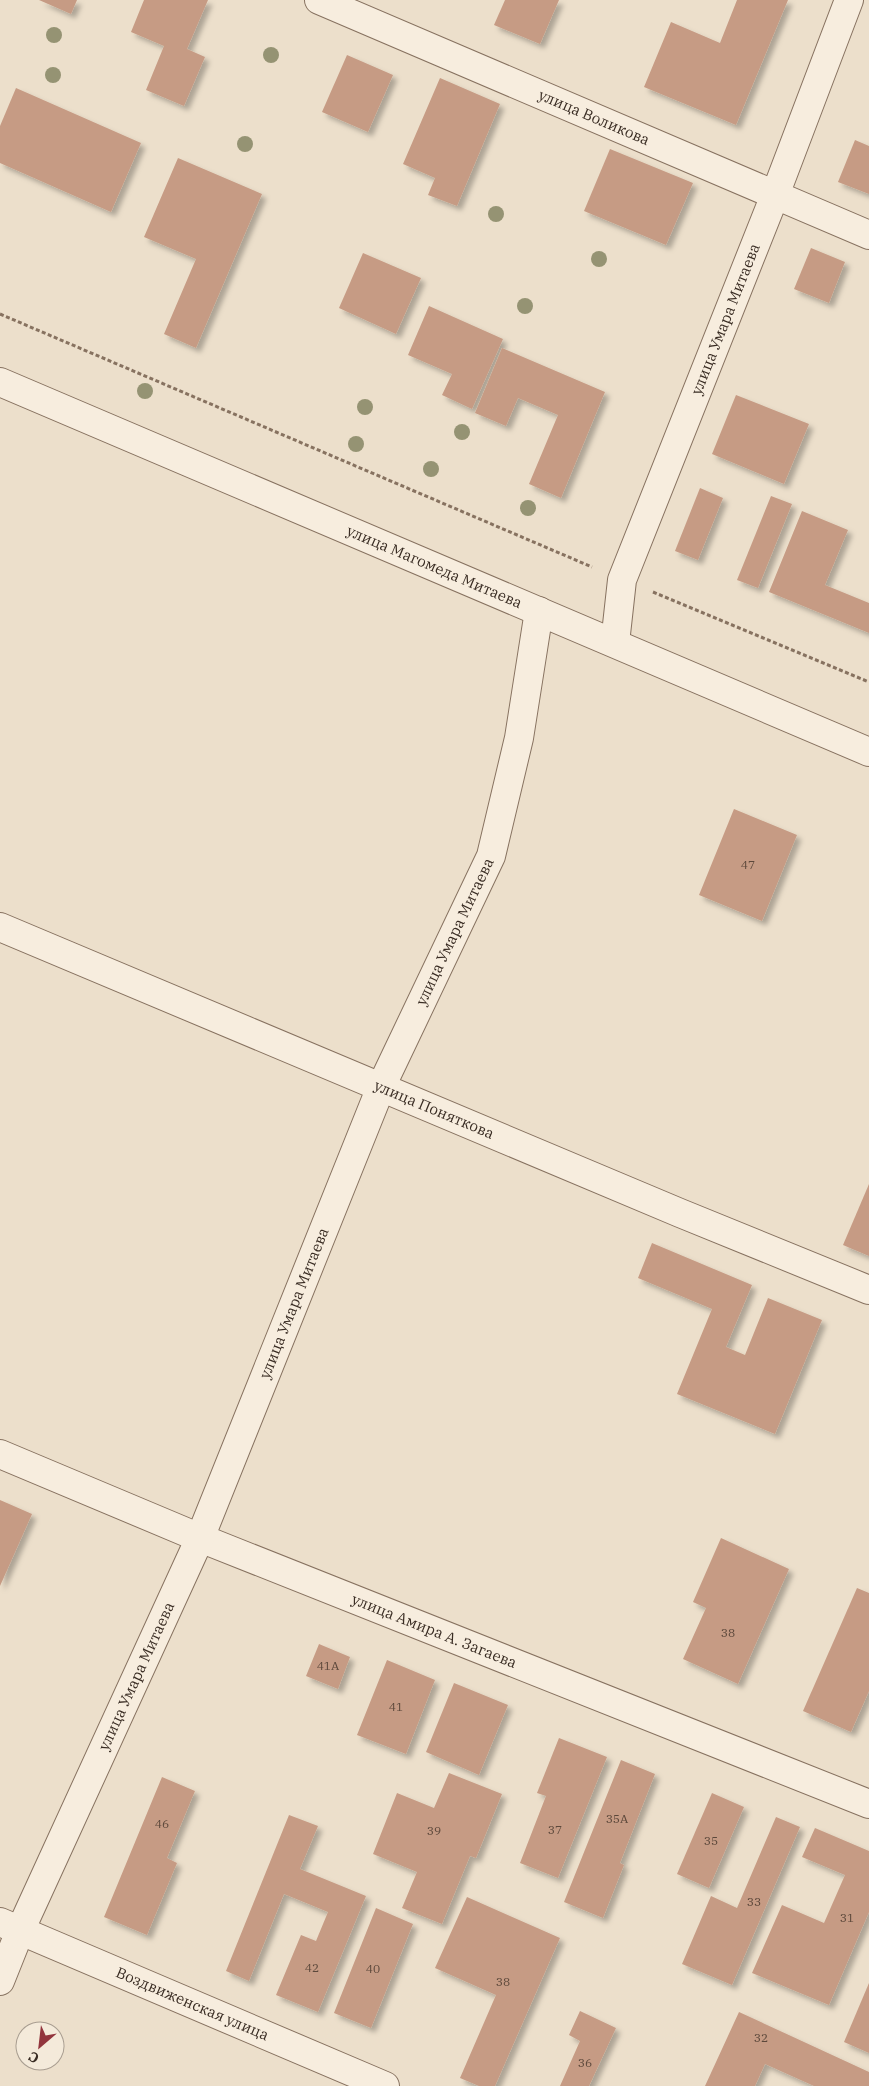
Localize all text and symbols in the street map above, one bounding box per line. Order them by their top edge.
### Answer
street label: улица Воликова [536,85,653,149]
street label: улица Умара Митаева [687,241,764,397]
street label: улица Магомеда Митаева [344,521,525,612]
street label: улица Умара Митаева [411,855,498,1008]
house number: 47 [741,857,755,872]
street label: улица Поняткова [372,1076,497,1143]
street label: улица Умара Митаева [255,1225,333,1381]
street label: улица Амира А. Загаева [349,1589,520,1672]
street label: улица Умара Митаева [94,1599,178,1753]
house number: 38 [721,1625,735,1640]
house number: 41А [317,1658,340,1673]
house number: 41 [389,1699,403,1714]
house number: 35А [606,1811,629,1826]
house number: 46 [155,1816,169,1831]
house number: 37 [548,1822,562,1837]
house number: 39 [427,1823,441,1838]
house number: 35 [704,1833,718,1848]
house number: 33 [747,1894,761,1909]
house number: 31 [840,1910,854,1925]
house number: 42 [305,1960,319,1975]
house number: 40 [366,1961,380,1976]
street label: Воздвиженская улица [113,1962,272,2044]
house number: 38 [496,1974,510,1989]
north arrow [15,2021,65,2071]
house number: 32 [754,2030,768,2045]
text: С [26,2047,42,2068]
house number: 36 [578,2055,592,2070]

